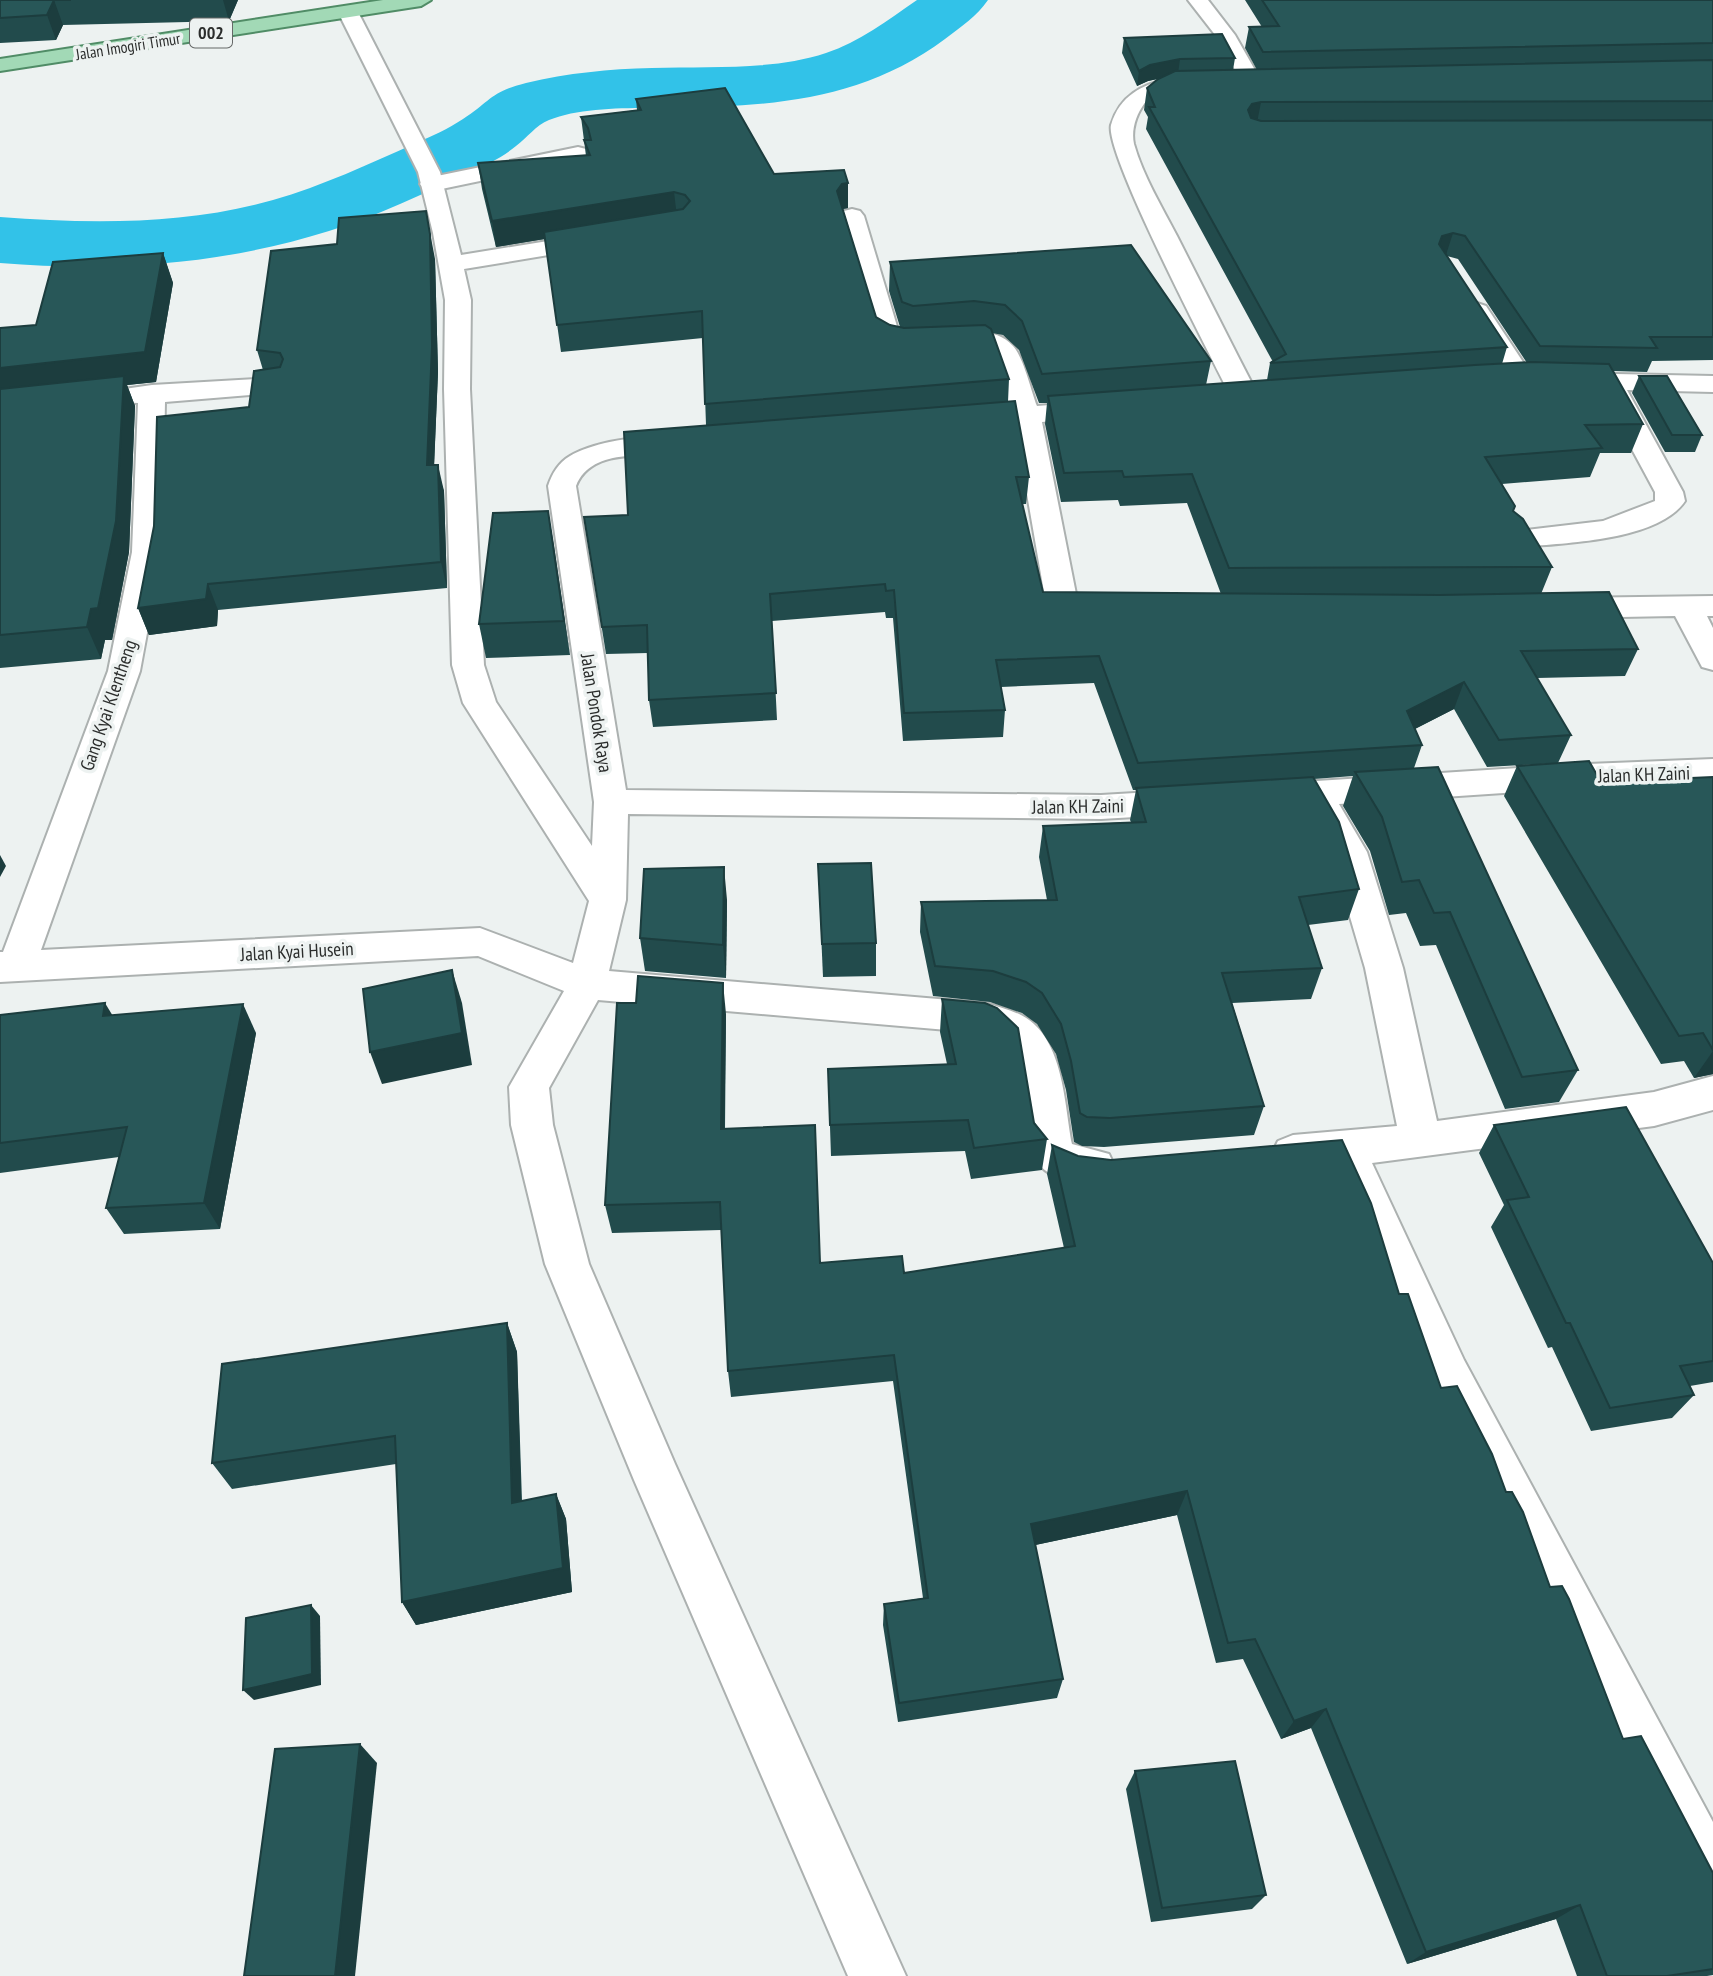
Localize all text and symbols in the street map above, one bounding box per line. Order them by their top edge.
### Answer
road number: 002 [190,18,232,48]
street label: Jalan Imogiri Timur [73,28,182,64]
street label: Gang Kyai Klentheng [74,636,142,774]
street label: Jalan Pondok Raya [576,651,618,774]
street label: Jalan KH Zaini [1597,760,1690,788]
street label: Jalan KH Zaini [1031,793,1124,819]
street label: Jalan Kyai Husein [239,936,354,966]

